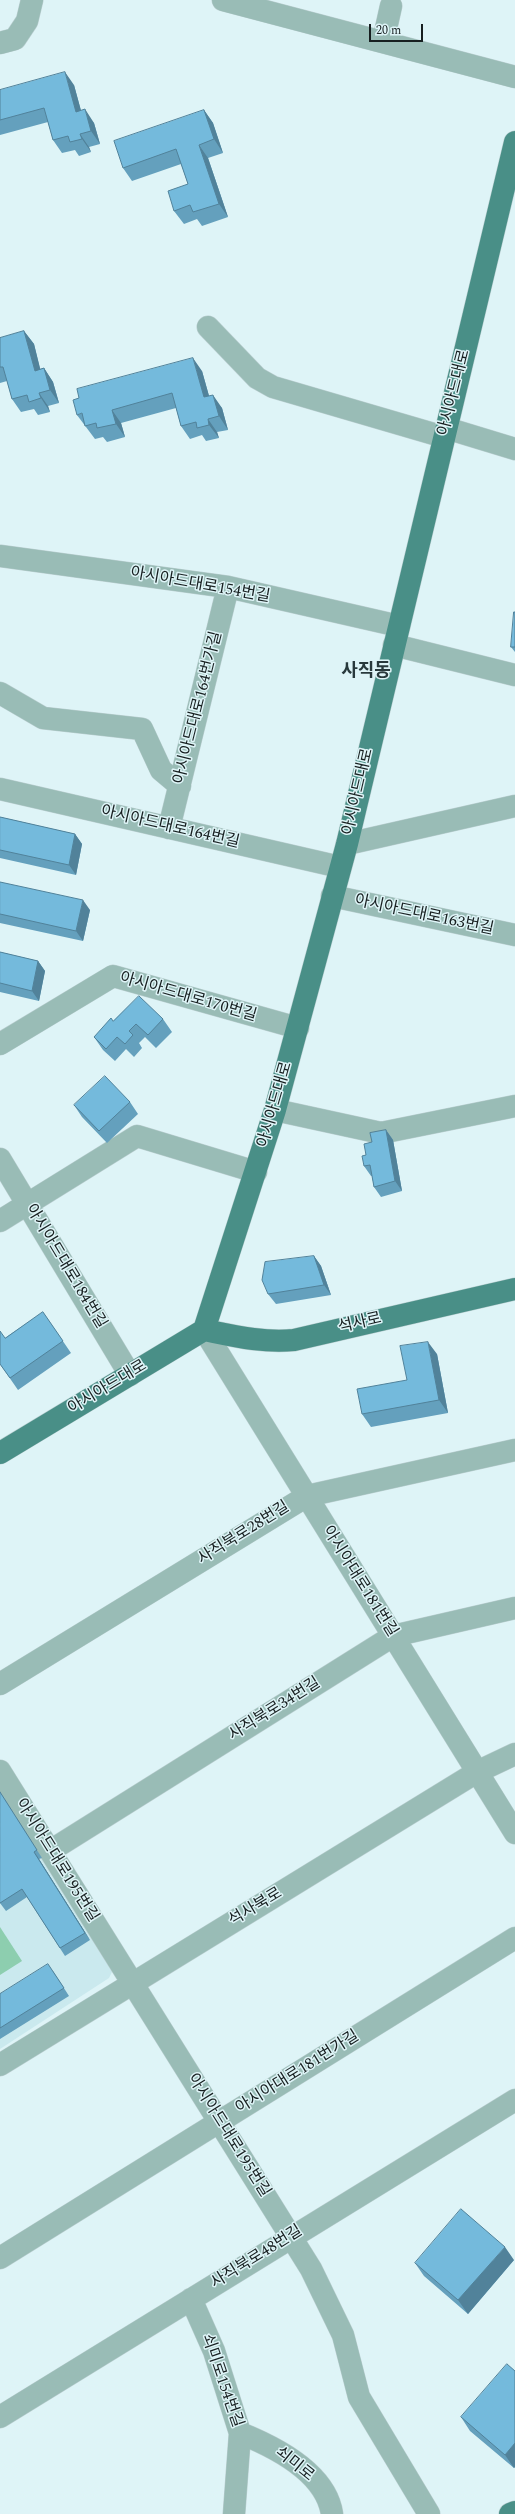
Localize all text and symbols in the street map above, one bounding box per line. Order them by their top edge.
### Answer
scale bar [371,16,425,42]
text: 20 m [376,21,401,40]
street label: 아시아드대로 [435,348,475,438]
street label: 아시아드대로154번길 [129,564,271,608]
street label: 아시아드대로164번가길 [171,630,227,786]
district label: 사직동 [341,661,391,683]
street label: 아시아드대로 [340,747,378,837]
street label: 아시아드대로164번길 [99,803,241,853]
street label: 아시아드대로163번길 [353,892,495,940]
street label: 아시아드대로170번길 [117,969,259,1027]
street label: 아시아드대로 [255,1060,297,1150]
street label: 아시아드대로184번길 [20,1201,110,1333]
street label: 석사로 [336,1310,384,1338]
street label: 아시아드대로 [65,1357,151,1419]
street label: 사직북로28번길 [195,1498,293,1570]
street label: 아시아대로181번길 [317,1523,401,1641]
street label: 사직북로34번길 [226,1674,324,1746]
street label: 아시아드대로195번길 [10,1796,102,1926]
street label: 석사북로 [226,1885,286,1931]
street label: 아시아대로181번가길 [233,2027,363,2119]
street label: 아시아드대로195번길 [182,2071,274,2201]
street label: 사직북로48번길 [208,2222,306,2294]
street label: 쇠미로154번길 [196,2332,246,2430]
street label: 쇠미로 [271,2444,317,2486]

